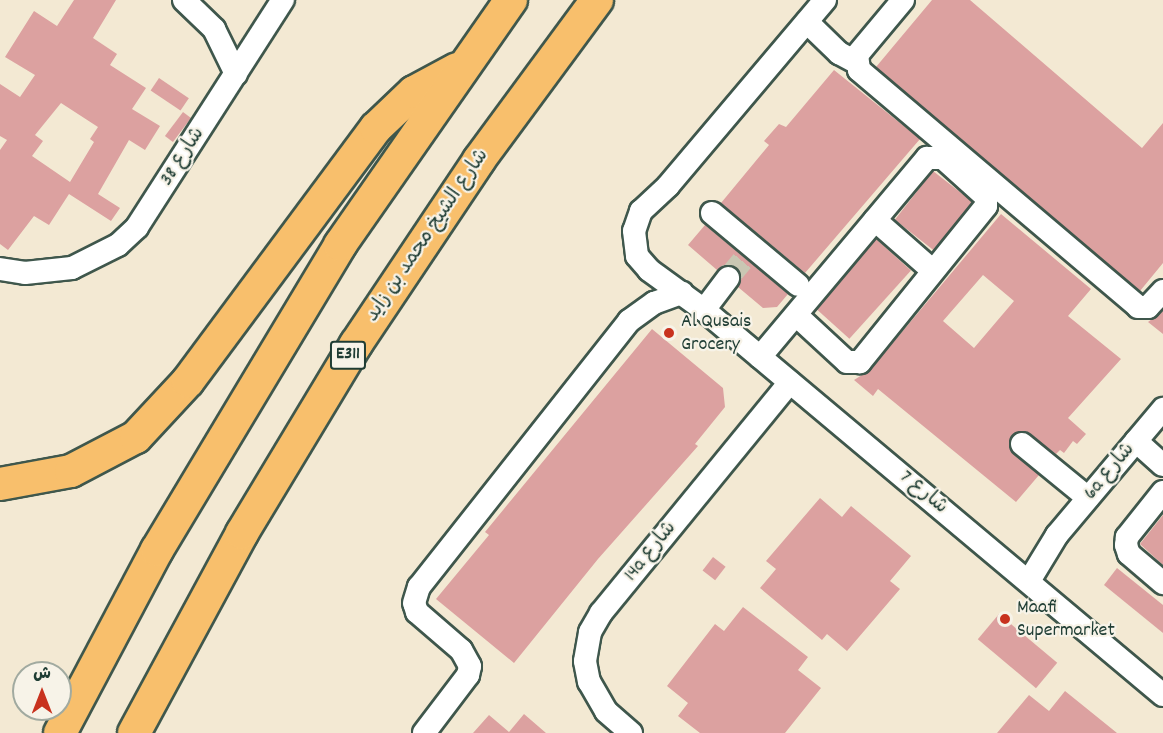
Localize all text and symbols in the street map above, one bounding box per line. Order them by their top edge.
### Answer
street label: شارع 38 [155,123,211,191]
street label: شارع الشيخ محمد بن زايد [361,145,495,327]
place label: Al Qusais Grocery [681,310,751,357]
marker: Al Qusais Grocery [662,326,676,340]
road number: E311 [328,340,368,370]
street label: 6a شارع [1079,439,1141,505]
street label: شارع 7 [894,466,952,520]
street label: 14a شارع [620,517,682,587]
place label: Maafi Supermarket [1017,596,1115,643]
marker: Maafi Supermarket [998,612,1012,626]
north arrow [12,661,72,721]
text: ش [33,663,51,686]

